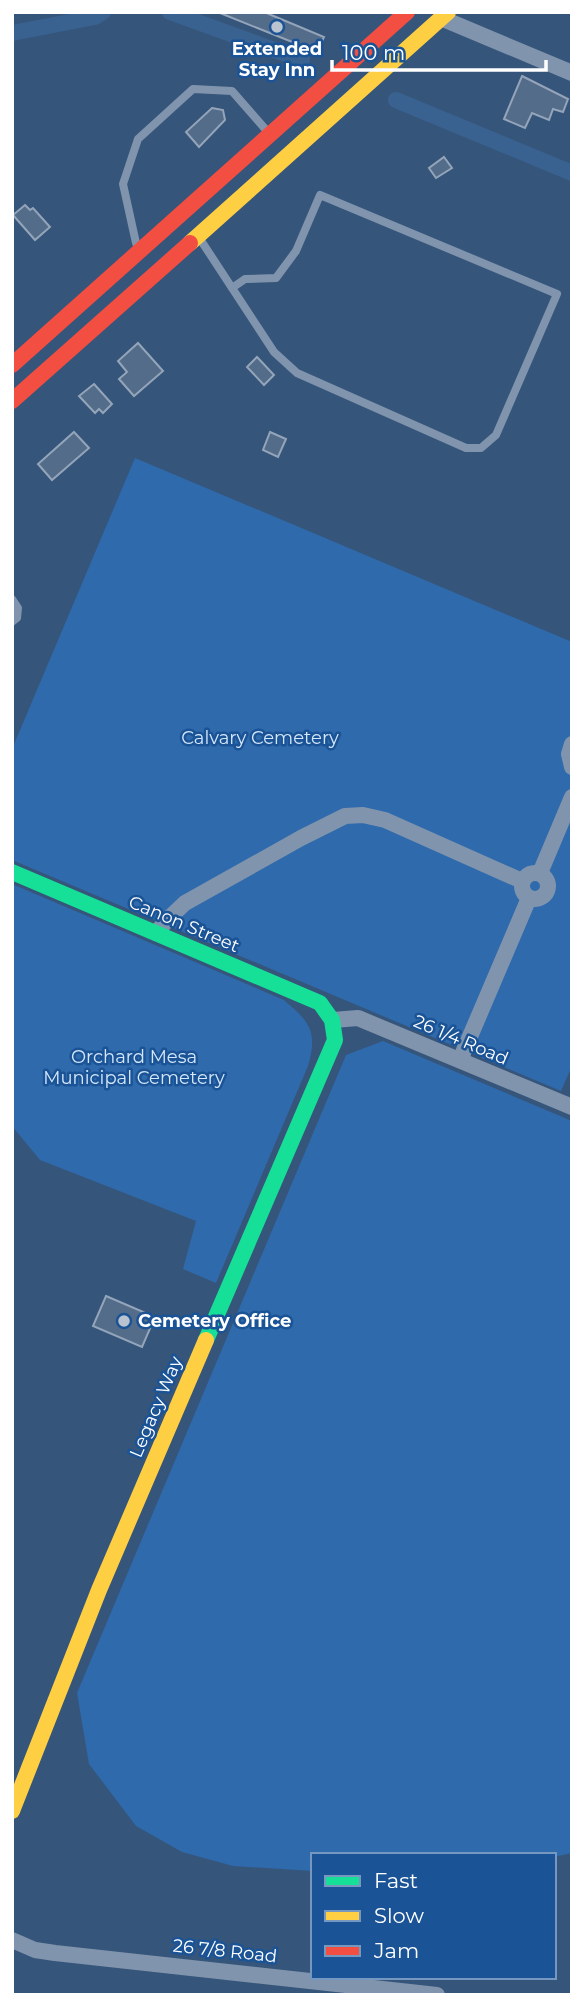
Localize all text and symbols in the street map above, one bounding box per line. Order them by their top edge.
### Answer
marker: Extended Stay Inn [269,19,285,35]
scale bar [332,28,546,72]
place label: Extended Stay Inn [232,38,322,81]
text: 100 m [342,40,405,65]
park label: Calvary Cemetery [181,727,339,749]
street label: Canon Street [125,891,243,957]
street label: 26 1/4 Road [410,1010,512,1070]
park label: Orchard Mesa Municipal Cemetery [43,1046,225,1089]
place label: Cemetery Office [138,1310,291,1332]
marker: Cemetery Office [116,1313,132,1329]
street label: Legacy Way [125,1353,187,1461]
legend [311,1853,556,1979]
text: Fast [374,1868,418,1893]
text: Slow [374,1903,424,1928]
street label: 26 7/8 Road [172,1935,278,1967]
text: Jam [373,1938,419,1963]

